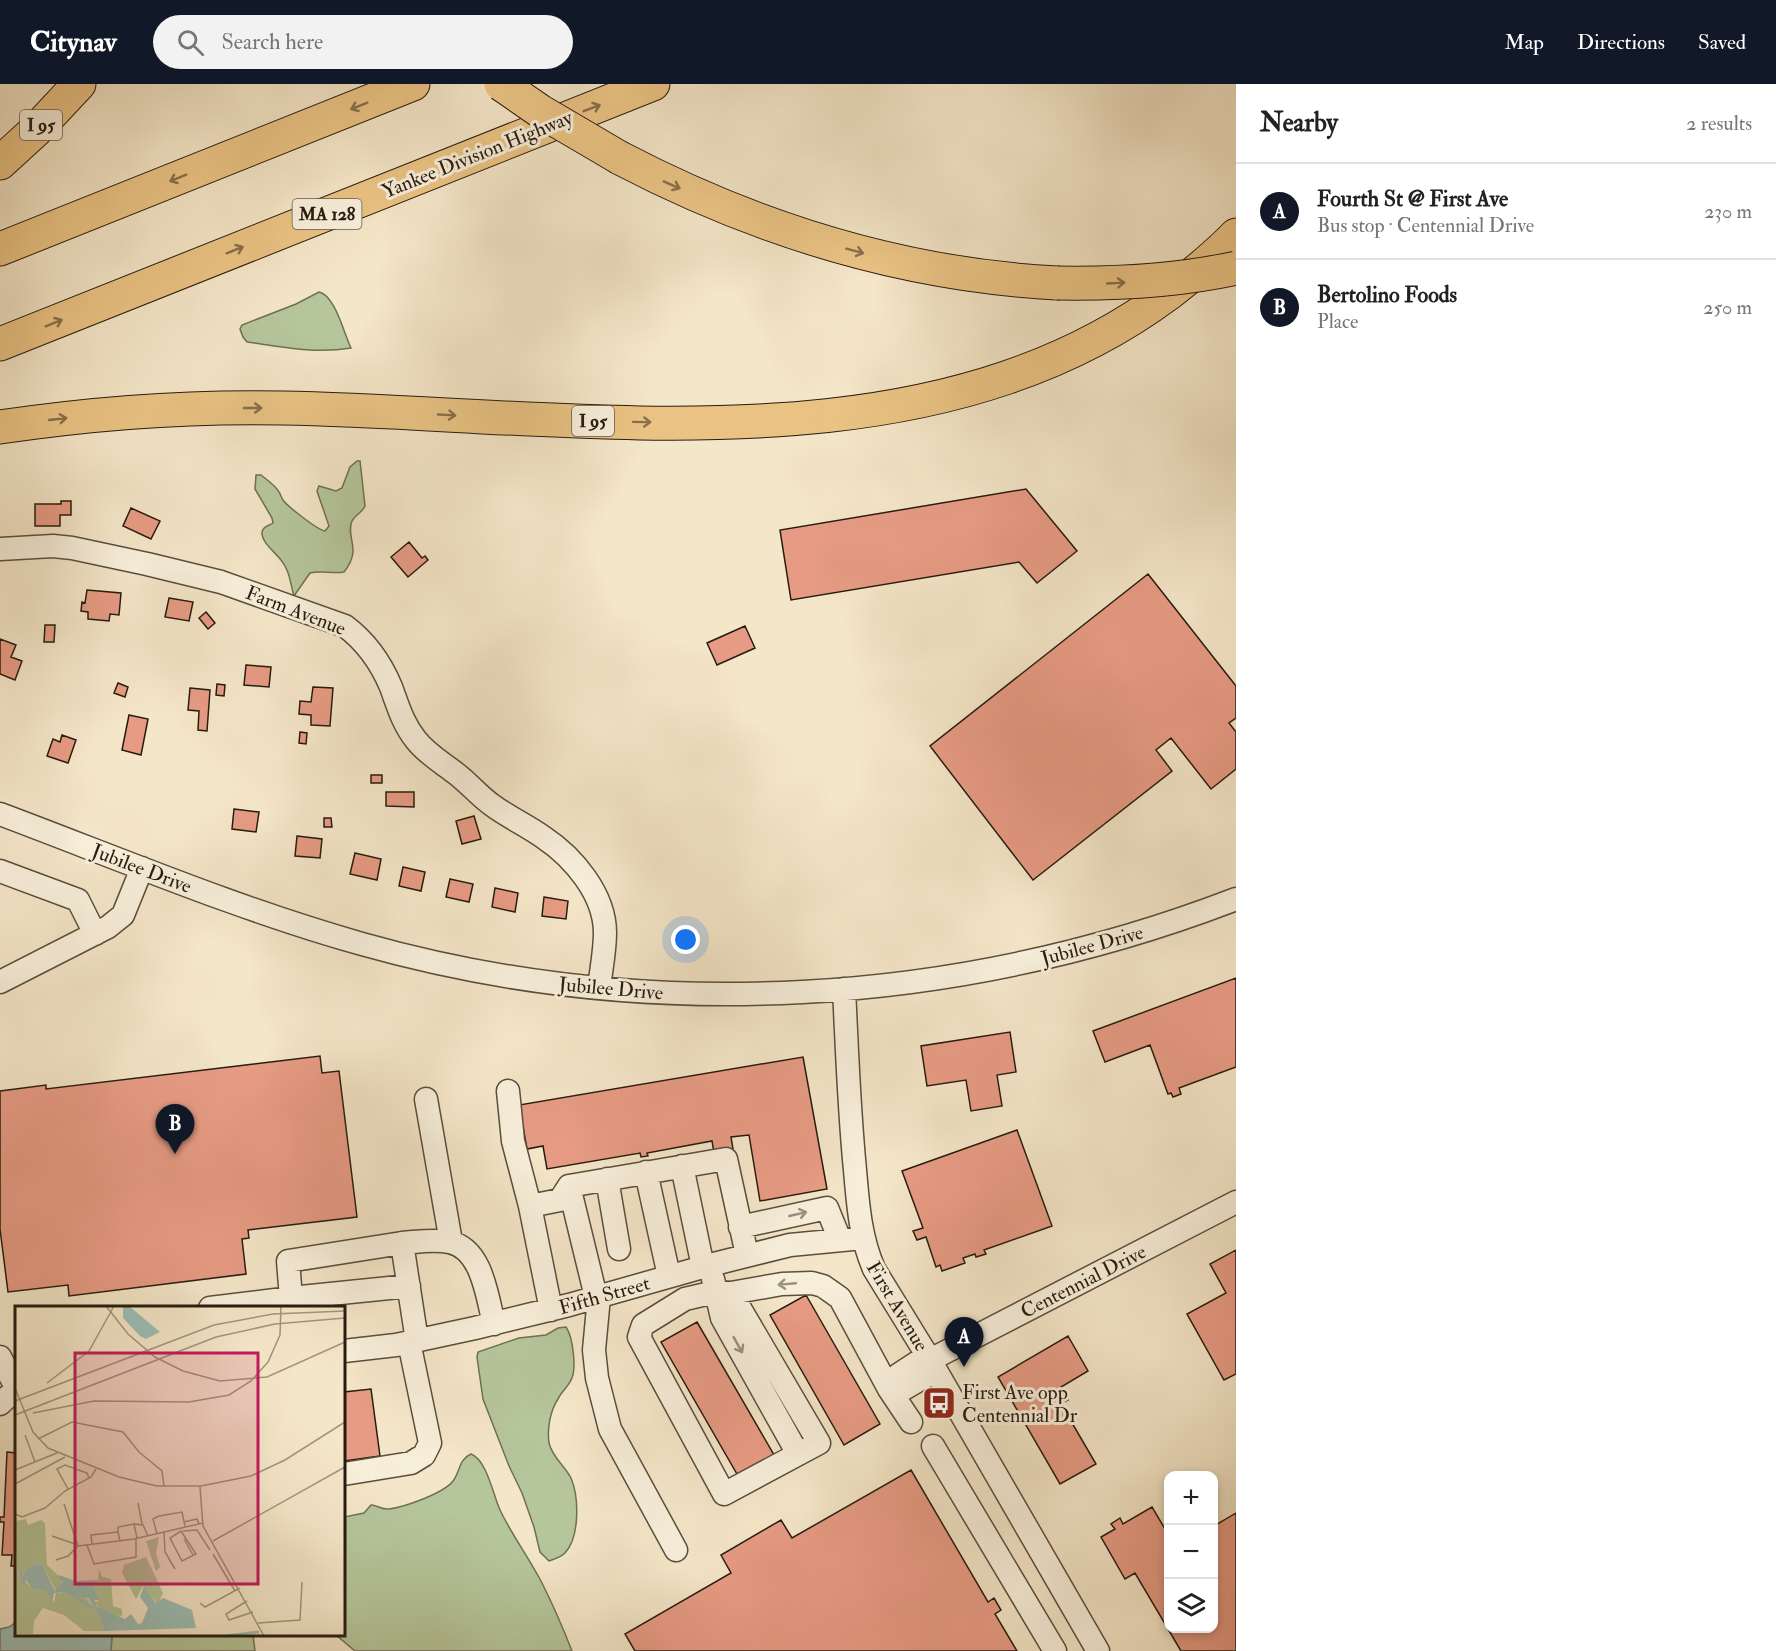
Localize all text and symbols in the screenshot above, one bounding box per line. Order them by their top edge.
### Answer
search box [153,15,573,69]
text: Citynav [30,25,117,60]
icon: search [174,26,207,59]
text: Search here [222,28,323,56]
text: Map [1504,29,1544,56]
text: Directions [1577,29,1665,56]
text: Saved [1698,29,1746,56]
one-way arrow [350,101,369,112]
one-way arrow [582,102,601,113]
street label: Yankee Division Highway [378,104,577,204]
text: Nearby [1260,107,1338,139]
road number: I 95 [20,110,62,140]
text: 2 results [1686,111,1752,136]
one-way arrow [169,173,188,184]
one-way arrow [663,179,681,191]
text: Fourth St @ First Ave [1317,185,1508,213]
road number: MA 128 [292,199,362,229]
text: A [1273,199,1286,224]
text: 230 m [1704,199,1752,224]
text: Bus stop · Centennial Drive [1317,213,1534,238]
one-way arrow [226,244,244,255]
one-way arrow [846,246,865,257]
one-way arrow [1105,277,1125,288]
text: Bertolino Foods [1317,281,1457,309]
text: B [1273,295,1286,320]
text: 250 m [1703,295,1752,320]
text: Place [1317,309,1358,334]
one-way arrow [45,316,63,327]
one-way arrow [242,402,262,414]
road number: I 95 [572,406,614,436]
one-way arrow [437,410,457,421]
one-way arrow [48,413,67,424]
one-way arrow [632,416,652,428]
street label: Farm Avenue [242,580,349,641]
street label: Jubilee Drive [87,838,195,899]
street label: Jubilee Drive [1037,920,1146,971]
your location [671,925,700,954]
street label: Jubilee Drive [557,971,664,1006]
pin: B [156,1104,195,1154]
one-way arrow [788,1208,807,1220]
street label: Centennial Drive [1016,1239,1150,1324]
street label: First Avenue [861,1257,934,1356]
street label: Fifth Street [556,1270,653,1320]
one-way arrow [778,1279,798,1290]
inset map [15,1306,345,1636]
pin: A [944,1318,984,1367]
one-way arrow [732,1336,744,1353]
place label: First Ave opp Centennial Dr [962,1380,1078,1428]
bus stop icon: First Ave opp Centennial Dr [921,1385,957,1421]
map controls [1164,1471,1218,1633]
button: + [1164,1471,1218,1525]
button: − [1164,1525,1218,1579]
button: layers [1164,1579,1218,1633]

